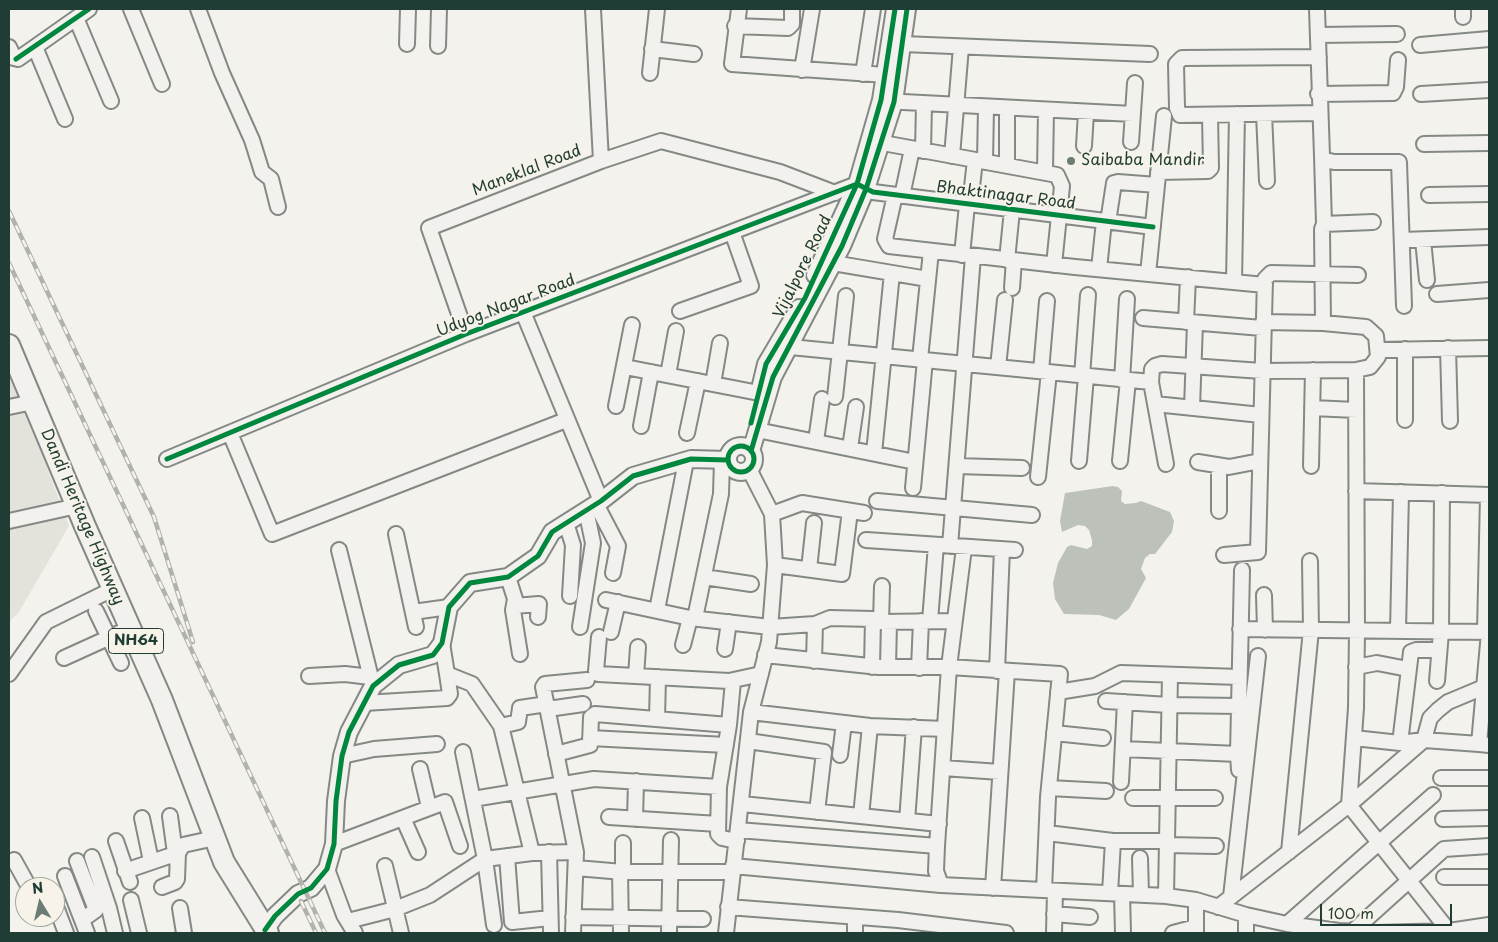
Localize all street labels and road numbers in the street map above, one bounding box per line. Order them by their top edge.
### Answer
street label: Maneklal Road [470,141,584,201]
street label: Bhaktinagar Road [935,178,1077,214]
street label: Vijalpore Road [770,212,836,322]
street label: Udyog Nagar Road [434,271,578,341]
street label: Dandi Heritage Highway [36,426,128,608]
road number: NH64 [108,628,164,654]

